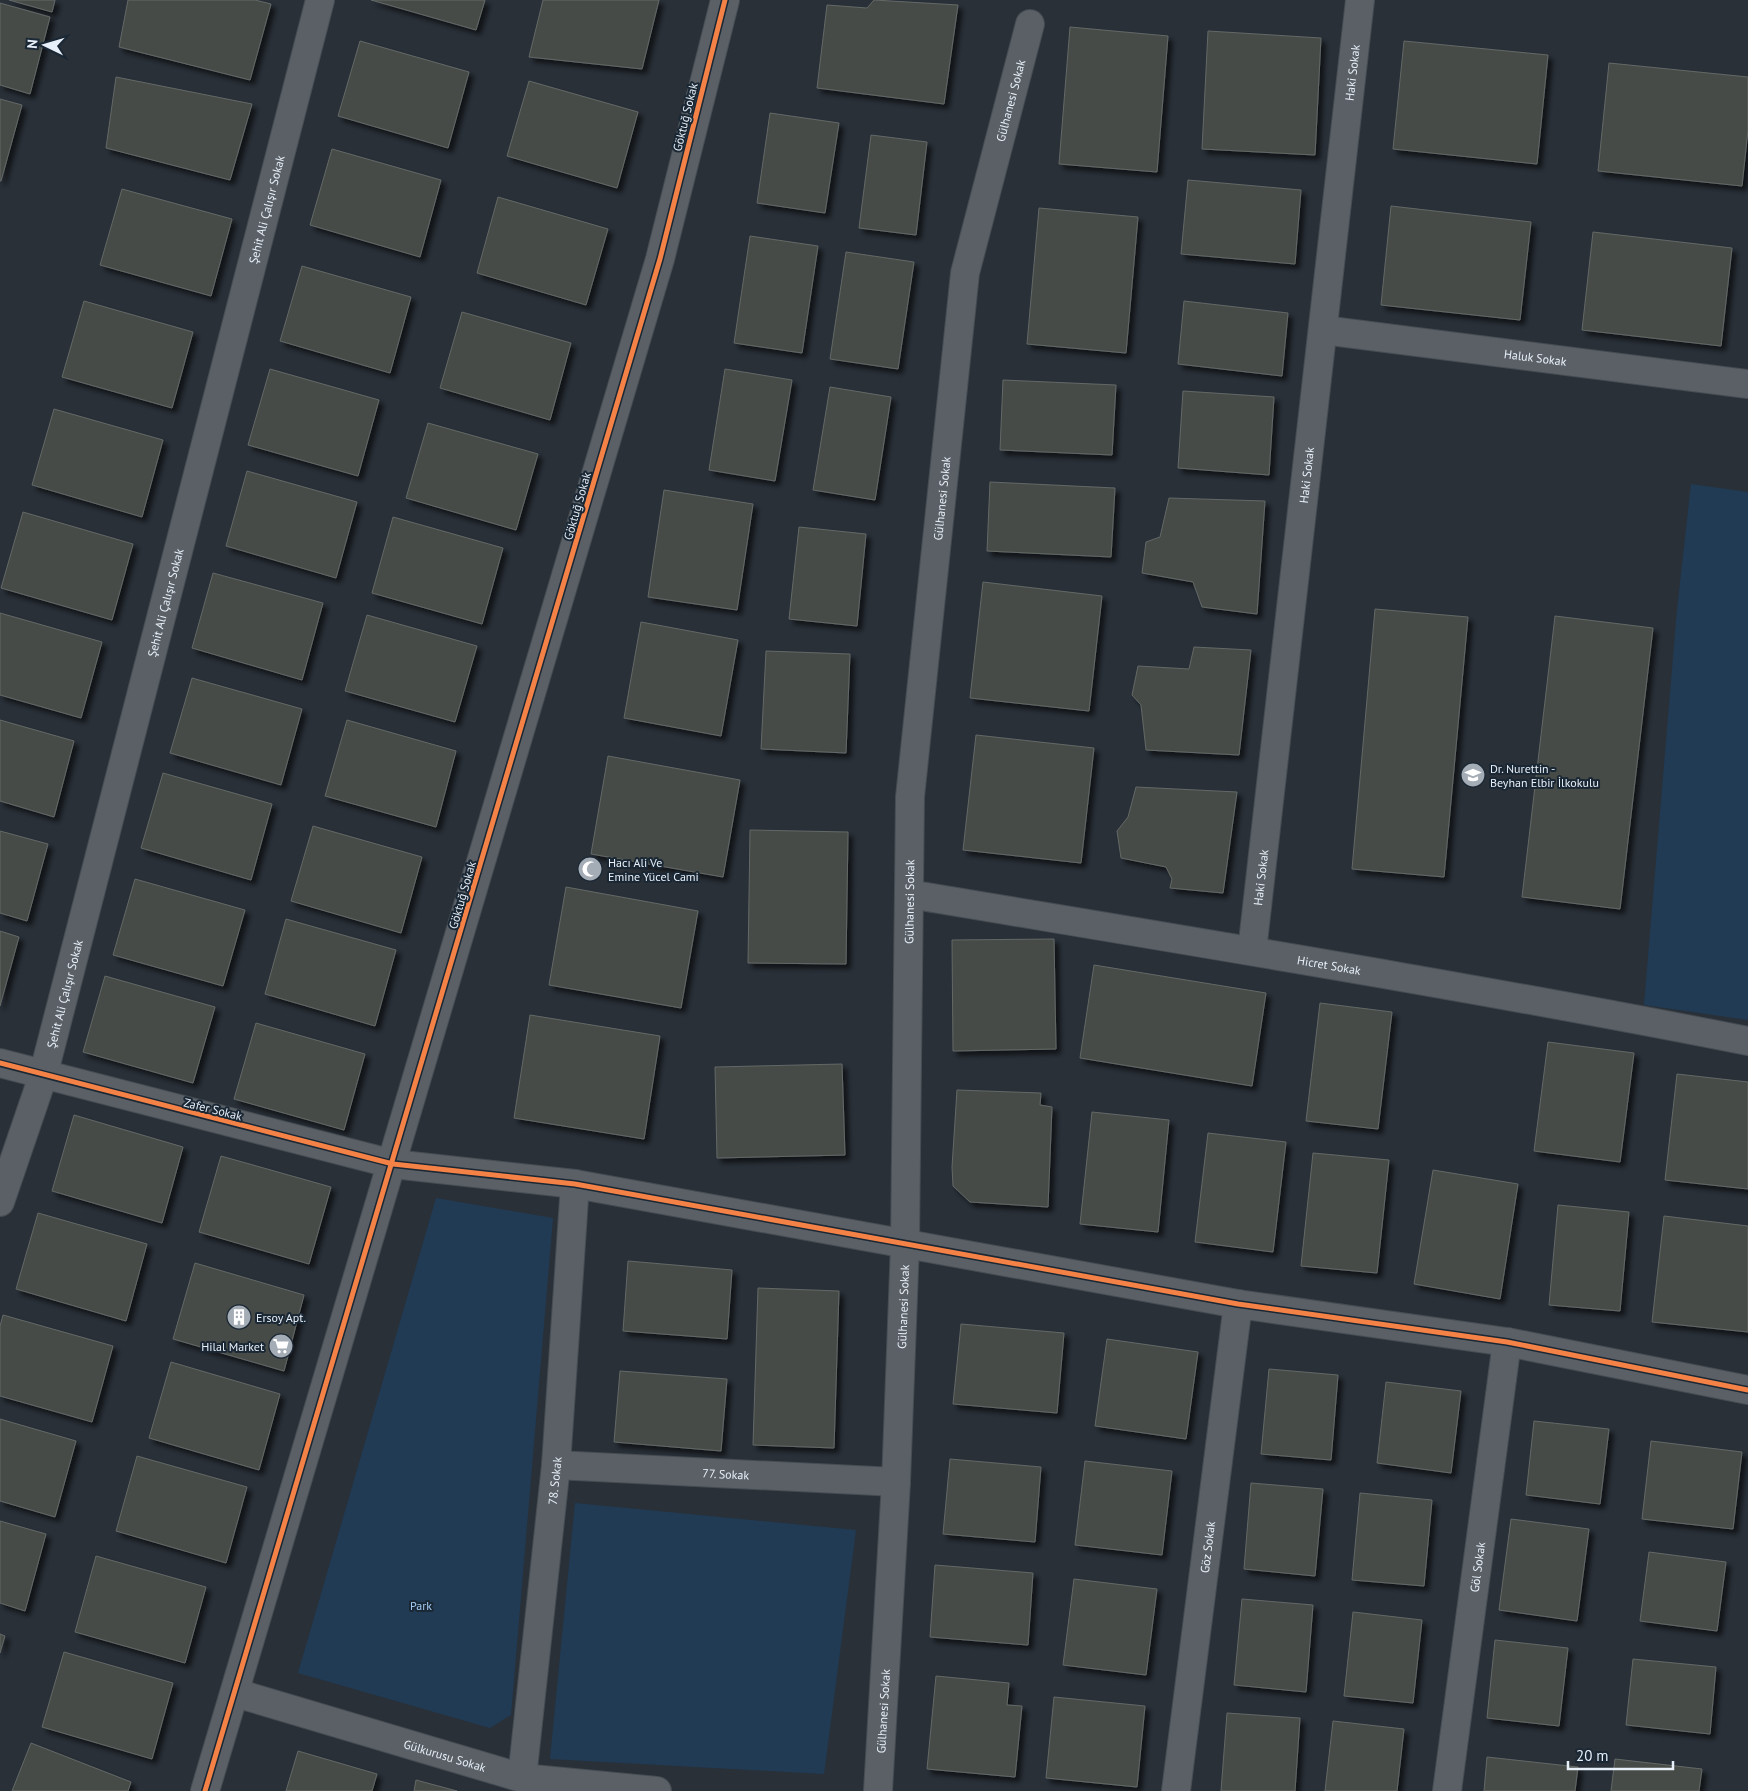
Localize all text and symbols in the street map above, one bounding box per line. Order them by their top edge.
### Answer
north arrow [20,20,70,70]
text: N [23,38,41,49]
street label: Haki Sokak [1341,43,1362,102]
street label: Gülhanesi Sokak [992,57,1028,143]
street label: Göktuğ Sokak [669,81,701,153]
street label: Şehit Ali Çalışır Sokak [245,153,287,265]
street label: Haluk Sokak [1503,346,1568,368]
street label: Haki Sokak [1295,446,1317,504]
street label: Gülhanesi Sokak [929,455,953,541]
street label: Göktuğ Sokak [560,470,594,542]
street label: Şehit Ali Çalışır Sokak [144,547,186,658]
place label: Dr. Nurettin - Beyhan Elbir İlkokulu [1490,761,1599,790]
school or university icon: Dr. Nurettin - Beyhan Elbir İlkokulu [1460,762,1486,788]
street label: Haki Sokak [1250,848,1271,906]
place label: Hacı Ali Ve Emine Yücel Cami [608,855,699,884]
mosque icon: Hacı Ali Ve Emine Yücel Cami [577,856,603,882]
street label: Göktuğ Sokak [445,859,479,931]
street label: Gülhanesi Sokak [901,859,917,944]
street label: Şehit Ali Çalışır Sokak [43,938,85,1050]
street label: Hicret Sokak [1296,952,1362,977]
street label: Zafer Sokak [182,1095,244,1124]
street label: Gülhanesi Sokak [894,1264,912,1349]
building icon: Ersoy Apt. [226,1304,252,1330]
place label: Ersoy Apt. [256,1310,306,1325]
supermarket icon: Hilal Market [268,1333,294,1359]
place label: Hilal Market [201,1339,264,1354]
street label: 78. Sokak [544,1456,564,1506]
street label: 77. Sokak [702,1465,750,1482]
street label: Göz Sokak [1196,1520,1218,1574]
street label: Göl Sokak [1466,1541,1488,1593]
park label: Park [410,1598,432,1613]
street label: Gülhanesi Sokak [873,1668,893,1754]
street label: Gülkurusu Sokak [402,1736,488,1774]
scale bar [1568,1738,1673,1770]
text: 20 m [1576,1746,1609,1765]

